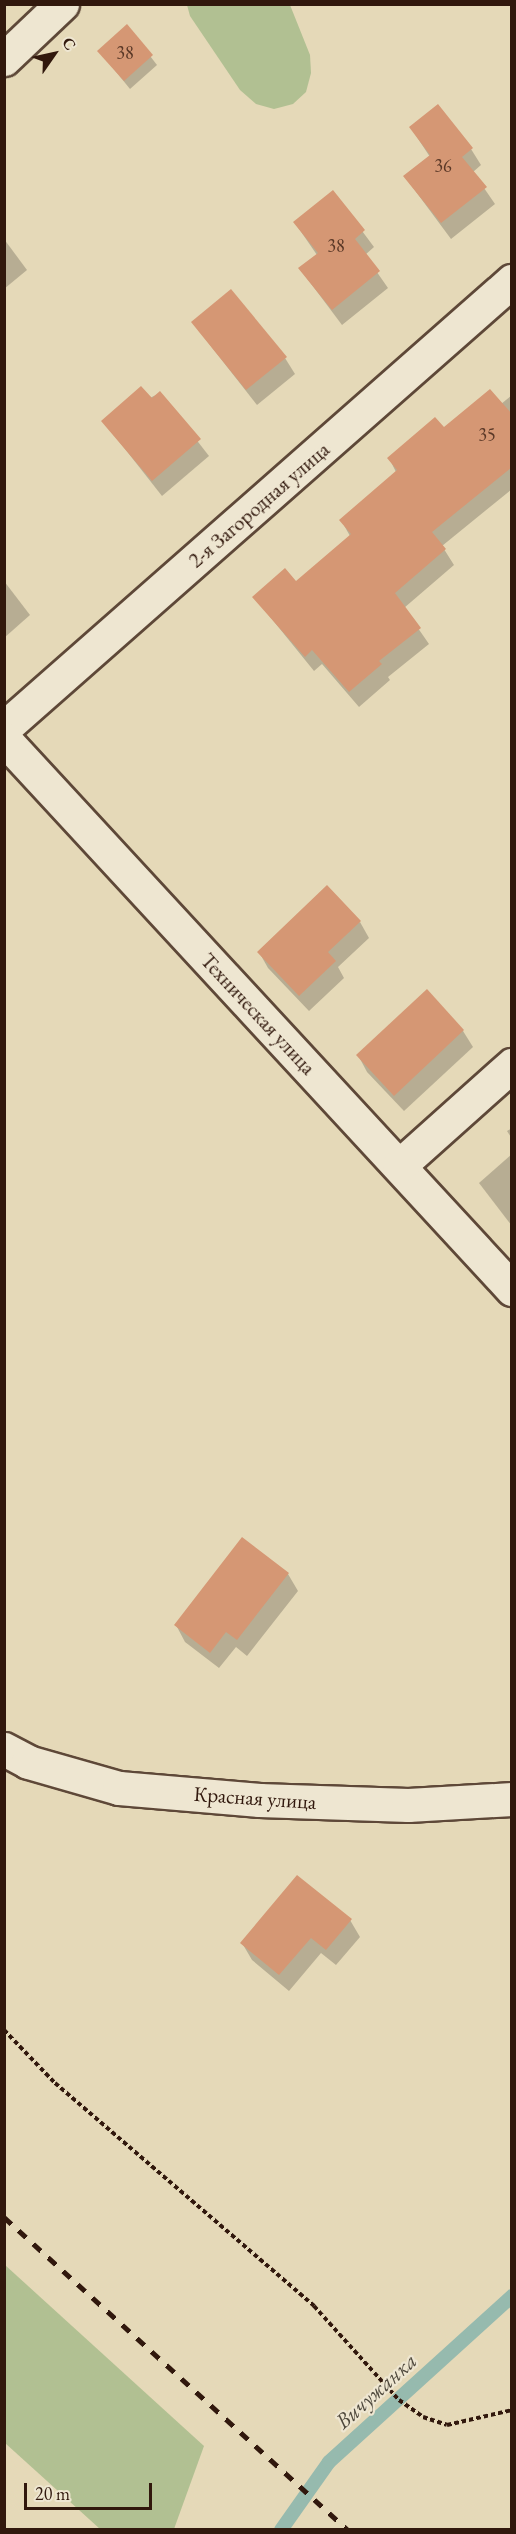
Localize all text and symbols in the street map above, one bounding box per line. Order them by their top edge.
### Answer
north arrow [24,24,84,84]
text: С [57,33,81,54]
house number: 38 [116,42,134,64]
house number: 36 [434,155,452,177]
house number: 38 [327,235,345,257]
house number: 35 [478,424,496,446]
street label: 2-я Загородная улица [183,437,335,573]
street label: Техническая улица [195,948,321,1080]
street label: Красная улица [193,1781,317,1815]
water label: Вичужанка [330,2348,422,2434]
scale bar [27,2471,154,2509]
text: 20 m [35,2482,70,2505]

